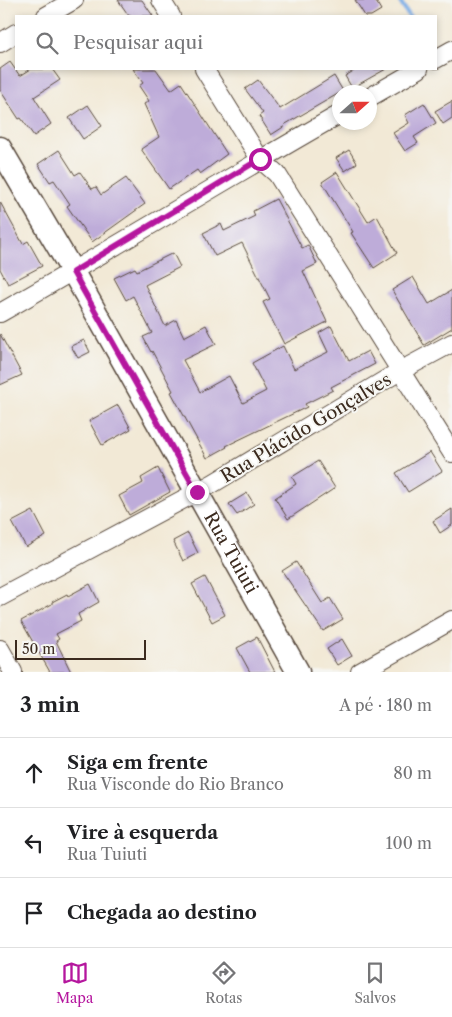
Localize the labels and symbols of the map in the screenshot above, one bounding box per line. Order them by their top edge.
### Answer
north arrow [332,85,377,130]
route start [249,148,272,171]
street label: Rua Plácido Gonçalves [217,368,395,488]
route end [186,481,209,504]
street label: Rua Tuiuti [199,508,263,598]
scale bar [15,637,146,660]

